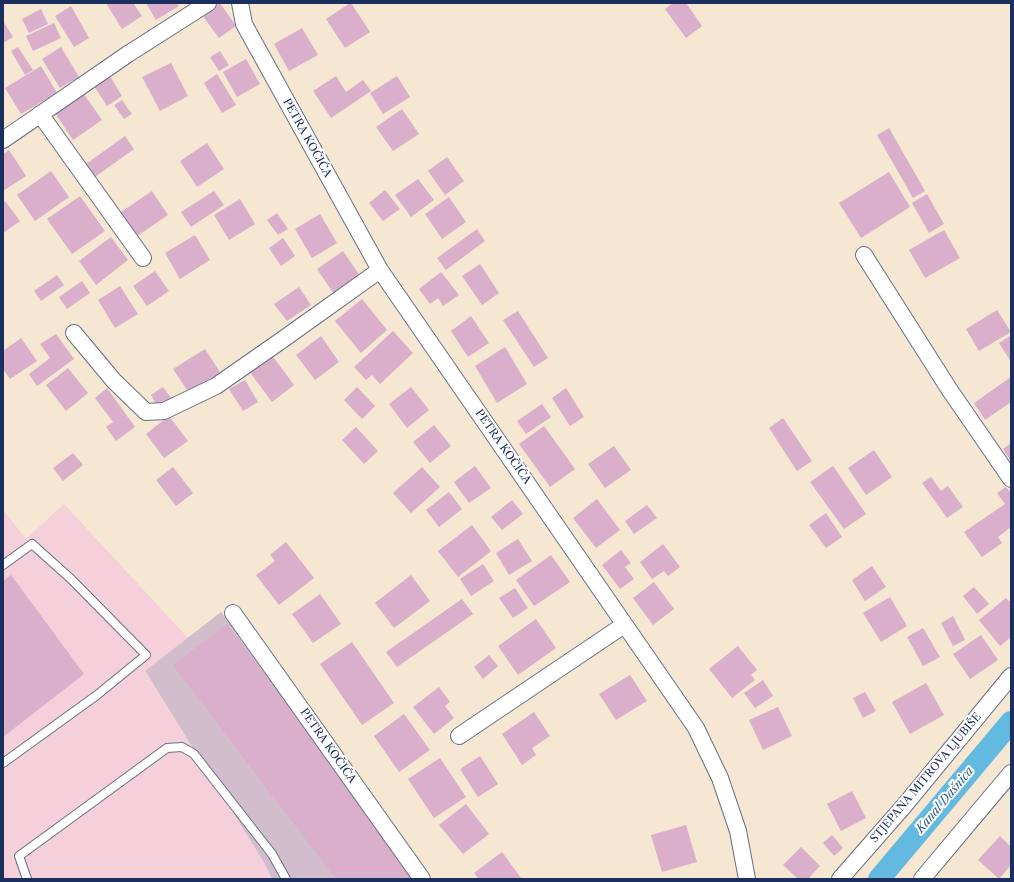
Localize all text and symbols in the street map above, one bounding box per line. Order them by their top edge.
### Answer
street label: PETRA KOČIĆA [280,96,334,180]
street label: PETRA KOČIĆA [472,407,534,487]
street label: PETRA KOČIĆA [297,706,359,786]
street label: STJEPANA MITROVA LJUBIŠE [868,710,984,846]
water label: Kanal Dašnica [913,764,977,836]

